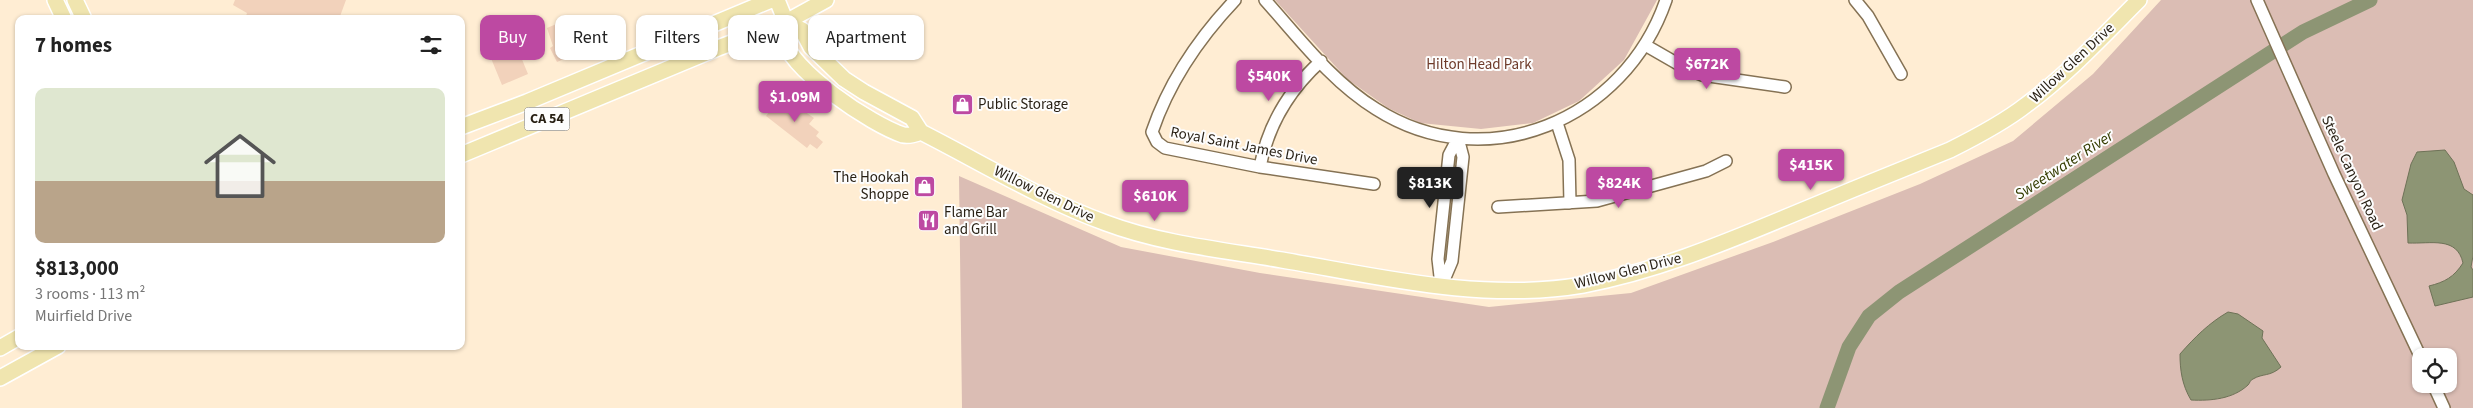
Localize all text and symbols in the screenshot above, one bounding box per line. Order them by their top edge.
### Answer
chip: Buy [480,15,545,60]
chip: Rent [555,15,626,60]
chip: Filters [636,15,718,60]
chip: New [728,15,798,60]
chip: Apartment [808,15,924,60]
street label: Willow Glen Drive [2025,18,2119,108]
text: 7 homes [35,30,112,60]
icon: filters [417,31,445,59]
pin: $672K [1672,48,1742,90]
text: $672K [1685,53,1729,75]
park label: Hilton Head Park [1426,54,1532,75]
pin: $540K [1234,59,1304,102]
text: $540K [1247,65,1291,87]
pin: $1.09M [754,80,836,123]
text: $1.09M [770,86,820,108]
shop icon: Public Storage [950,92,974,116]
place label: Public Storage [978,94,1068,115]
road number: CA 54 [524,108,570,130]
street label: Steele Canyon Road [2316,112,2388,234]
icon: home [195,121,285,211]
street label: Royal Saint James Drive [1169,121,1319,171]
water label: Sweetwater River [2010,124,2119,205]
pin: $415K [1776,148,1846,191]
text: $415K [1789,154,1833,176]
street label: Willow Glen Drive [990,161,1098,227]
pin: $813K [1395,166,1465,209]
pin: $824K [1584,166,1654,209]
place label: The Hookah Shoppe [833,167,909,205]
text: $813K [1408,172,1452,194]
text: $824K [1597,172,1641,194]
shop icon: The Hookah Shoppe [913,174,937,198]
pin: $610K [1120,180,1190,222]
text: $610K [1133,185,1177,207]
place label: Flame Bar and Grill [944,202,1008,240]
restaurant icon: Flame Bar and Grill [916,209,940,233]
street label: Willow Glen Drive [1572,248,1684,294]
text: $813,000 [35,253,119,283]
text: 3 rooms · 113 m² [35,283,145,305]
text: Muirfield Drive [35,305,132,327]
map controls [2412,348,2457,393]
button: locate [2412,348,2457,393]

